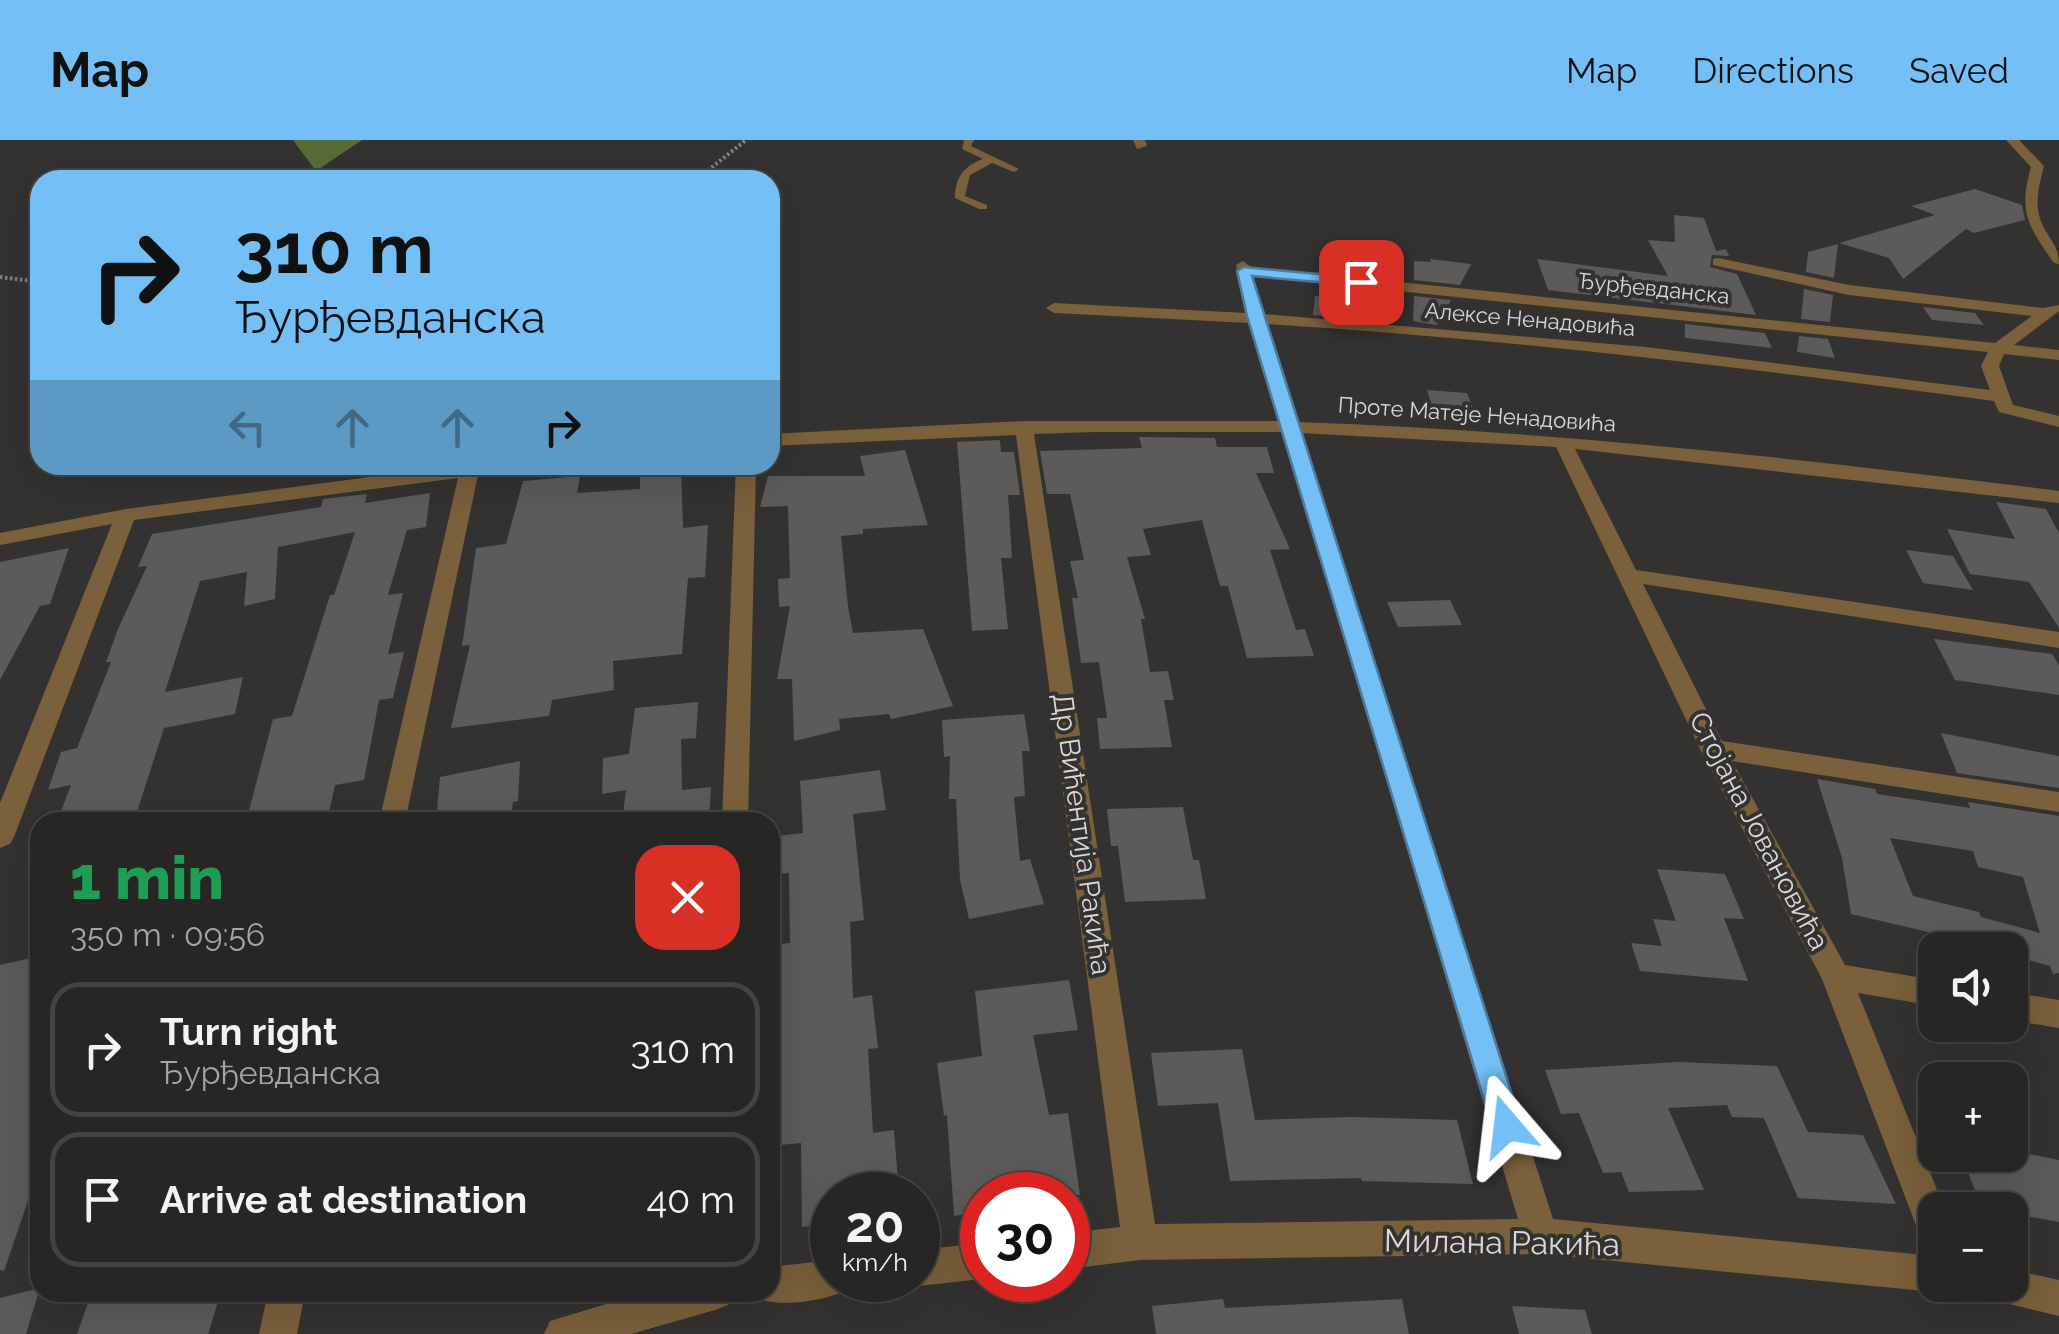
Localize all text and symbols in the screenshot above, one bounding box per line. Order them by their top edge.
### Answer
text: Map [50,42,149,98]
text: Map [1566,50,1637,91]
text: Directions [1692,50,1854,91]
text: Saved [1909,50,2009,91]
text: 310 m [235,207,434,289]
icon: right [70,210,200,340]
pin [1319,240,1404,325]
icon: arrive [1334,255,1389,310]
street label: Ђурђевданска [1577,267,1731,309]
text: Ђурђевданска [235,291,545,344]
street label: Алексе Ненадовића [1424,297,1636,341]
street label: Проте Матеје Ненадовића [1337,391,1617,437]
icon: left [220,400,275,455]
icon: ahead [325,400,380,455]
icon: ahead [430,400,485,455]
icon: right [535,400,590,455]
street label: Др Вићентија Ракића [1046,691,1118,977]
street label: Стојана Јовановића [1682,706,1836,956]
text: 1 min [70,843,224,913]
button: close [635,845,740,950]
text: 350 m · 09:56 [70,916,265,953]
map controls [1918,932,2028,1302]
button: sound [1918,932,2028,1042]
text: Turn right [160,1009,337,1054]
icon: right [75,1022,130,1077]
text: 310 m [631,1027,735,1072]
text: Ђурђевданска [160,1054,381,1091]
button: + [1918,1062,2028,1172]
position arrow [1455,1074,1559,1178]
icon: arrive [75,1172,130,1227]
speed limit sign: 30 [960,1172,1090,1302]
text: Arrive at destination [160,1177,527,1222]
text: 40 m [646,1177,735,1222]
button: − [1918,1192,2028,1302]
text: 20 [846,1195,904,1254]
street label: Милана Ракића [1384,1221,1620,1263]
text: km/h [842,1247,908,1277]

